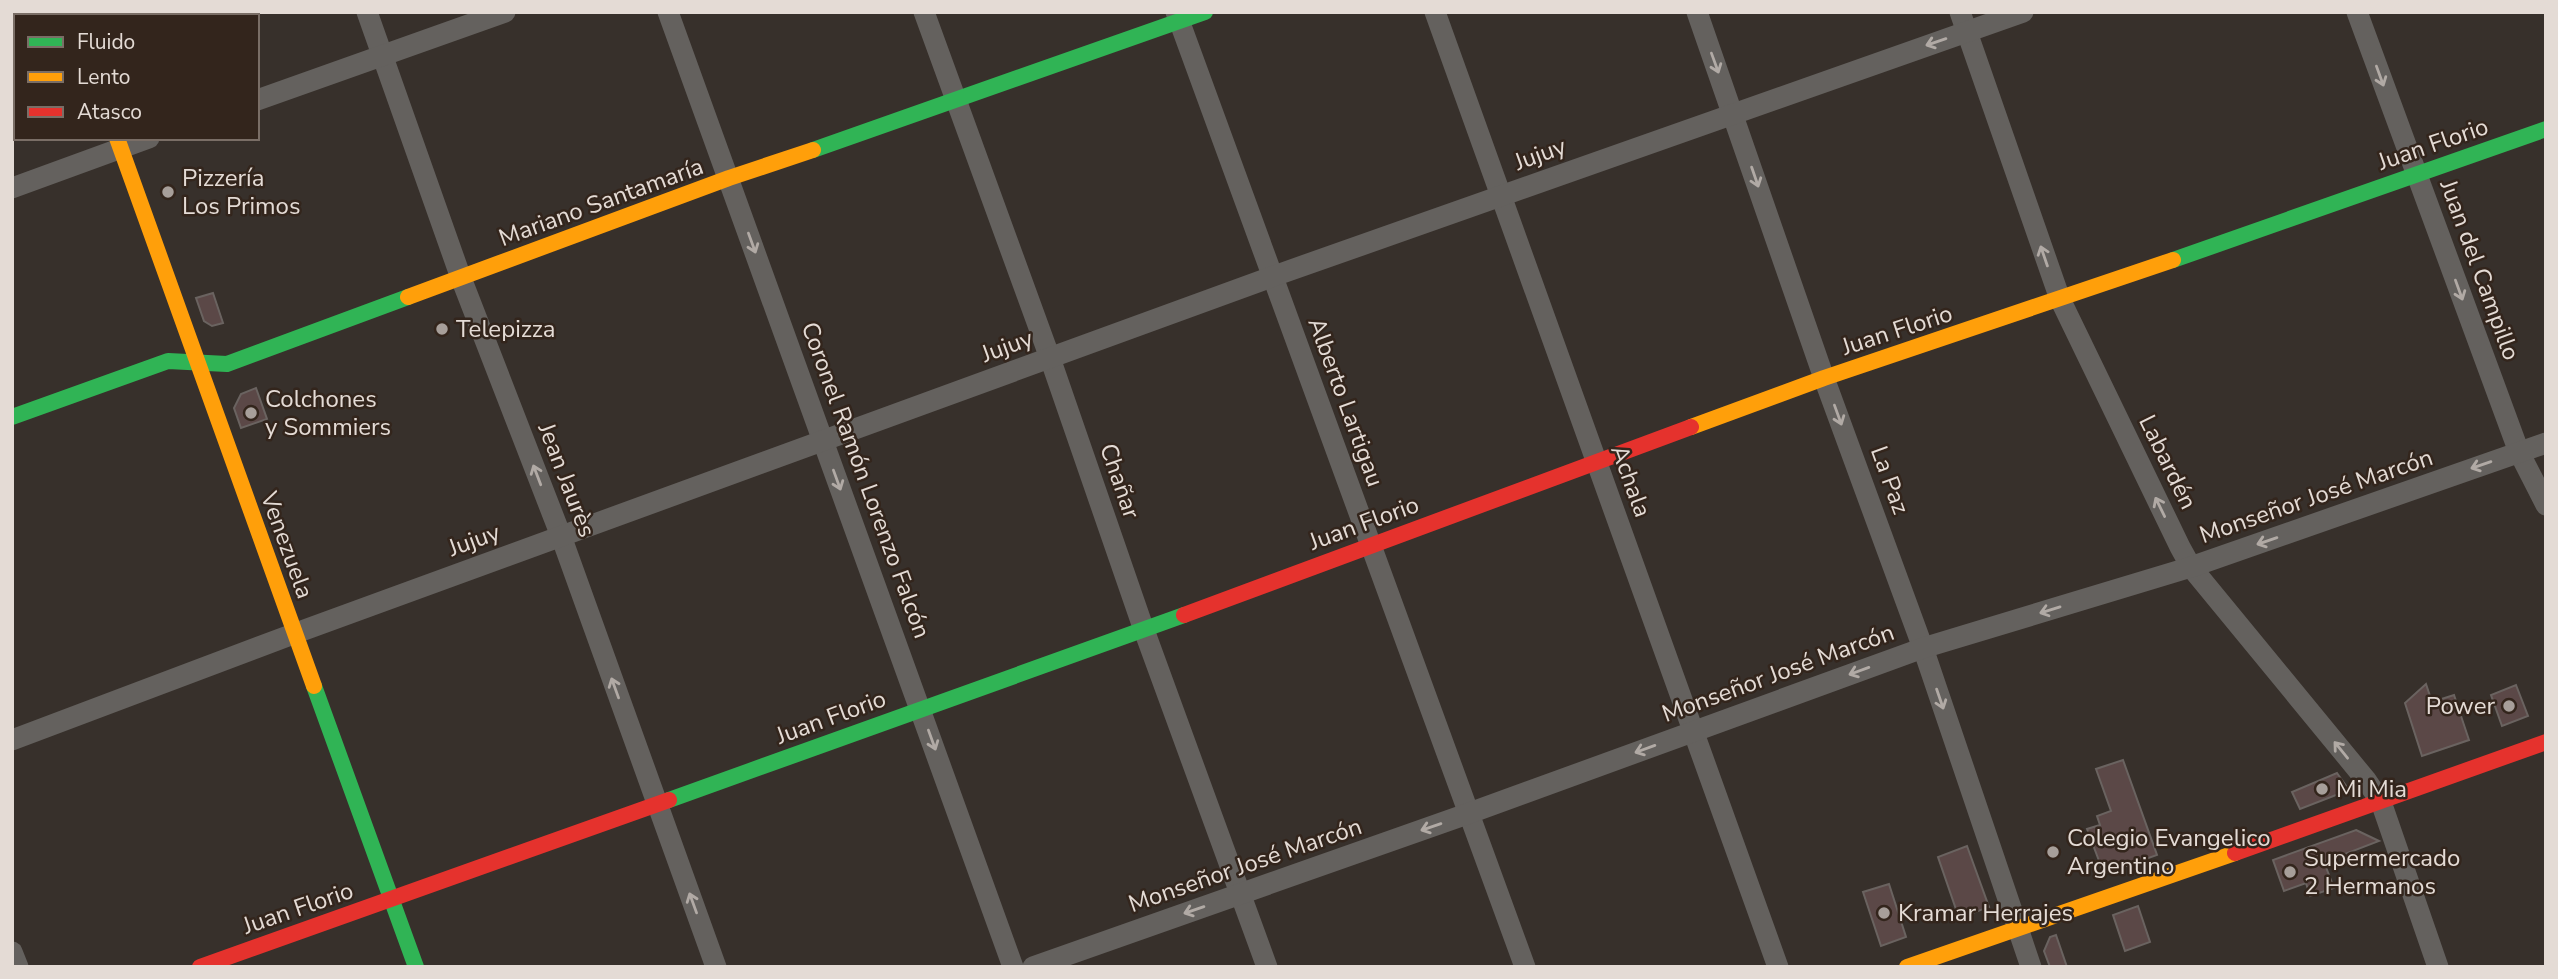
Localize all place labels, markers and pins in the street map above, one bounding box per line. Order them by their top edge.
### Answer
place label: Pizzería Los Primos [182,162,301,222]
marker: Pizzería Los Primos [160,184,176,200]
place label: Telepizza [456,313,556,345]
marker: Telepizza [434,321,450,337]
place label: Colchones y Sommiers [265,383,391,443]
marker: Colchones y Sommiers [243,405,259,421]
place label: Power [2426,690,2495,722]
marker: Power [2501,698,2517,714]
place label: Mi Mia [2336,773,2407,805]
marker: Mi Mia [2314,781,2330,797]
place label: Colegio Evangelico Argentino [2067,822,2271,882]
place label: Supermercado 2 Hermanos [2304,842,2460,902]
marker: Colegio Evangelico Argentino [2045,844,2061,860]
marker: Supermercado 2 Hermanos [2282,864,2298,880]
place label: Kramar Herrajes [1898,897,2073,929]
marker: Kramar Herrajes [1876,905,1892,921]

